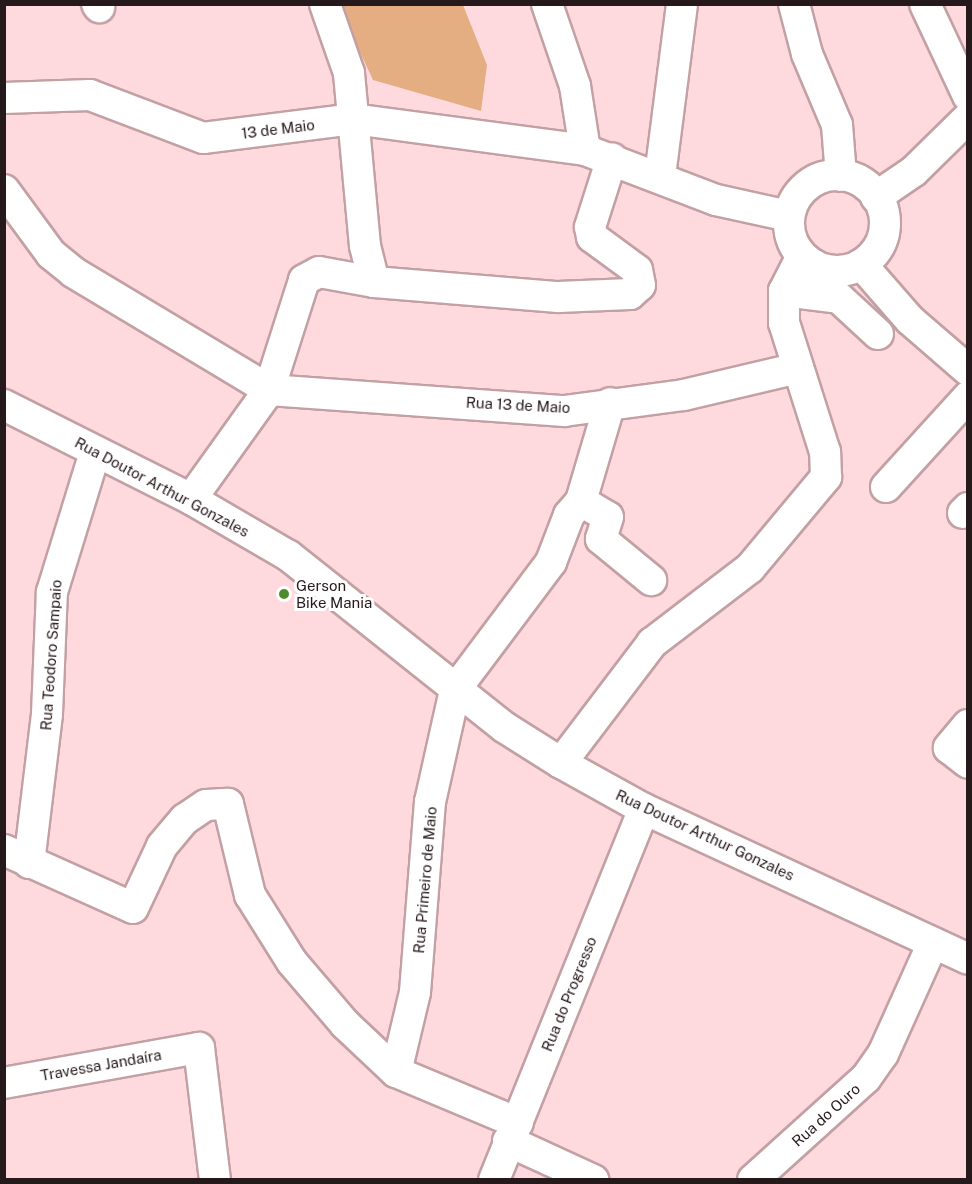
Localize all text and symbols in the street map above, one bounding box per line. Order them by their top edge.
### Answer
street label: 13 de Maio [240,116,316,142]
street label: Rua 13 de Maio [465,393,571,417]
street label: Rua Doutor Arthur Gonzales [72,433,252,541]
place label: Gerson Bike Mania [296,576,372,611]
street label: Rua Teodoro Sampaio [37,579,65,731]
marker: Gerson Bike Mania [277,587,291,601]
street label: Rua Doutor Arthur Gonzales [613,786,797,884]
street label: Rua Primeiro de Maio [410,806,440,954]
street label: Rua do Progresso [538,934,600,1054]
street label: Travessa Jandaíra [39,1045,163,1085]
street label: Rua do Ouro [788,1080,864,1150]

